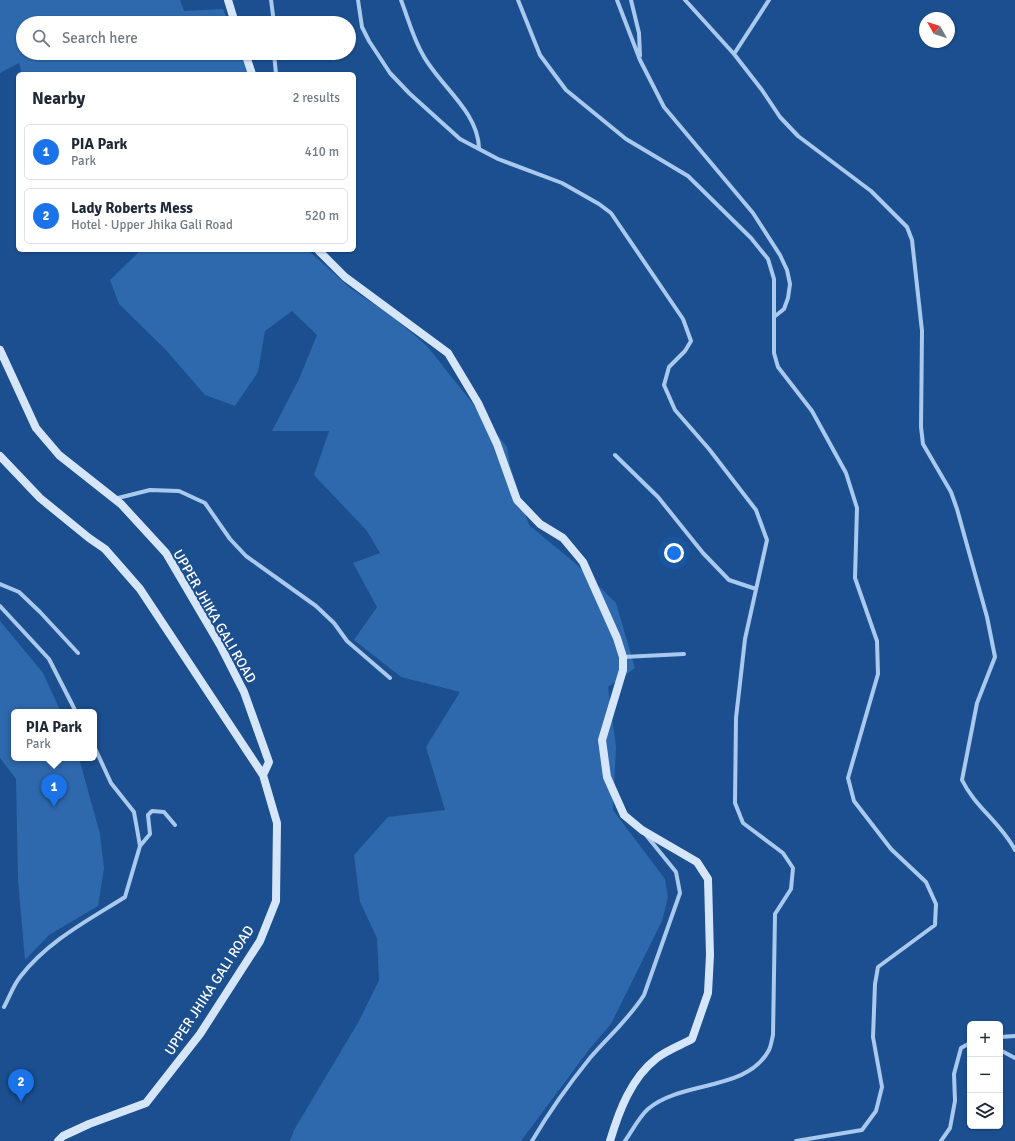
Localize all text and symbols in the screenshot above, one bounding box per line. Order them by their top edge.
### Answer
north arrow [919,12,955,48]
search box [16,16,356,60]
icon: search [30,27,52,49]
text: Search here [62,29,138,47]
text: Nearby [32,88,85,109]
text: 2 results [292,90,340,106]
text: PIA Park [71,135,127,153]
text: 1 [42,144,50,160]
text: 410 m [305,144,339,160]
text: Park [71,153,96,169]
text: Lady Roberts Mess [71,199,193,217]
text: 2 [42,208,50,224]
text: 520 m [305,208,339,224]
text: Hotel · Upper Jhika Gali Road [71,217,233,233]
your location [664,543,684,563]
street label: UPPER JHIKA GALI ROAD [169,547,260,686]
popup [11,709,97,761]
text: PIA Park [26,718,82,736]
text: Park [26,736,51,752]
pin: 1 [41,774,67,807]
street label: UPPER JHIKA GALI ROAD [161,922,258,1058]
map controls [967,1021,1003,1129]
button: + [967,1021,1003,1057]
button: − [967,1057,1003,1093]
pin: 2 [8,1069,34,1102]
button: layers [967,1093,1003,1129]

